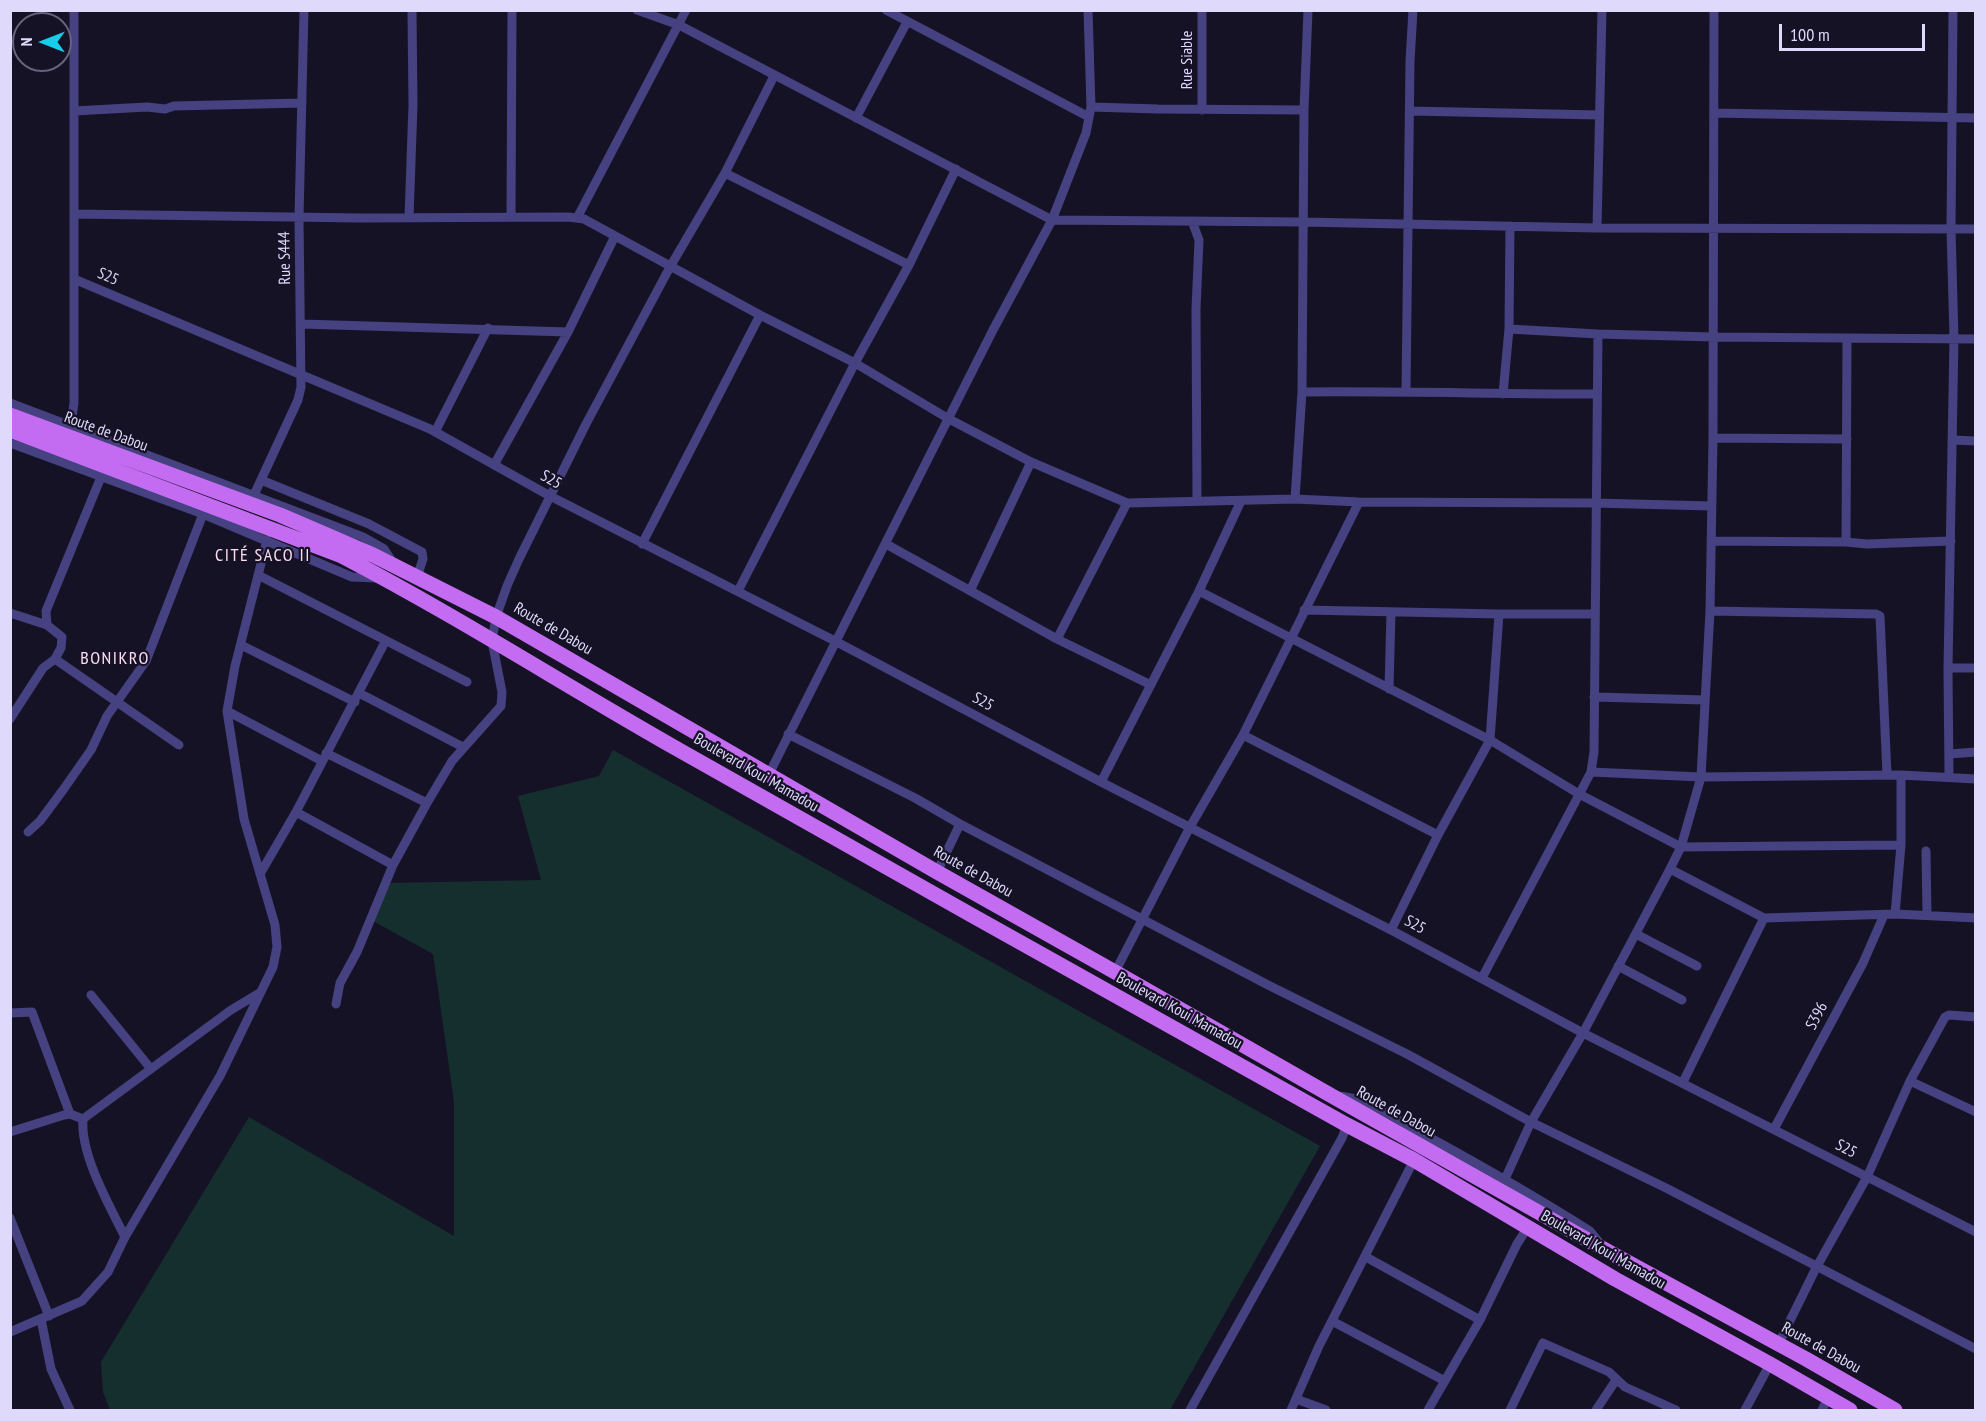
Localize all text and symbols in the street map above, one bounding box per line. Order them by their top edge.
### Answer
north arrow [12,12,72,72]
scale bar [1782,12,1928,50]
text: 100 m [1790,23,1830,46]
street label: Rue Siable [1177,31,1197,89]
text: N [16,38,36,46]
street label: Rue S444 [275,231,295,285]
street label: S25 [94,264,122,290]
street label: Route de Dabou [62,408,150,456]
street label: S25 [537,466,565,494]
district label: CITÉ SACO II [215,545,311,567]
street label: Route de Dabou [510,599,596,659]
district label: BONIKRO [80,648,150,670]
street label: S25 [969,689,997,715]
street label: Boulevard Koui Mamadou [690,729,822,817]
street label: Route de Dabou [930,842,1016,902]
street label: S25 [1401,912,1429,938]
street label: Boulevard Koui Mamadou [1113,968,1245,1054]
street label: S396 [1802,999,1832,1033]
street label: Route de Dabou [1353,1082,1439,1142]
street label: S25 [1832,1136,1860,1162]
street label: Boulevard Koui Mamadou [1537,1206,1669,1294]
street label: Route de Dabou [1778,1318,1864,1378]

